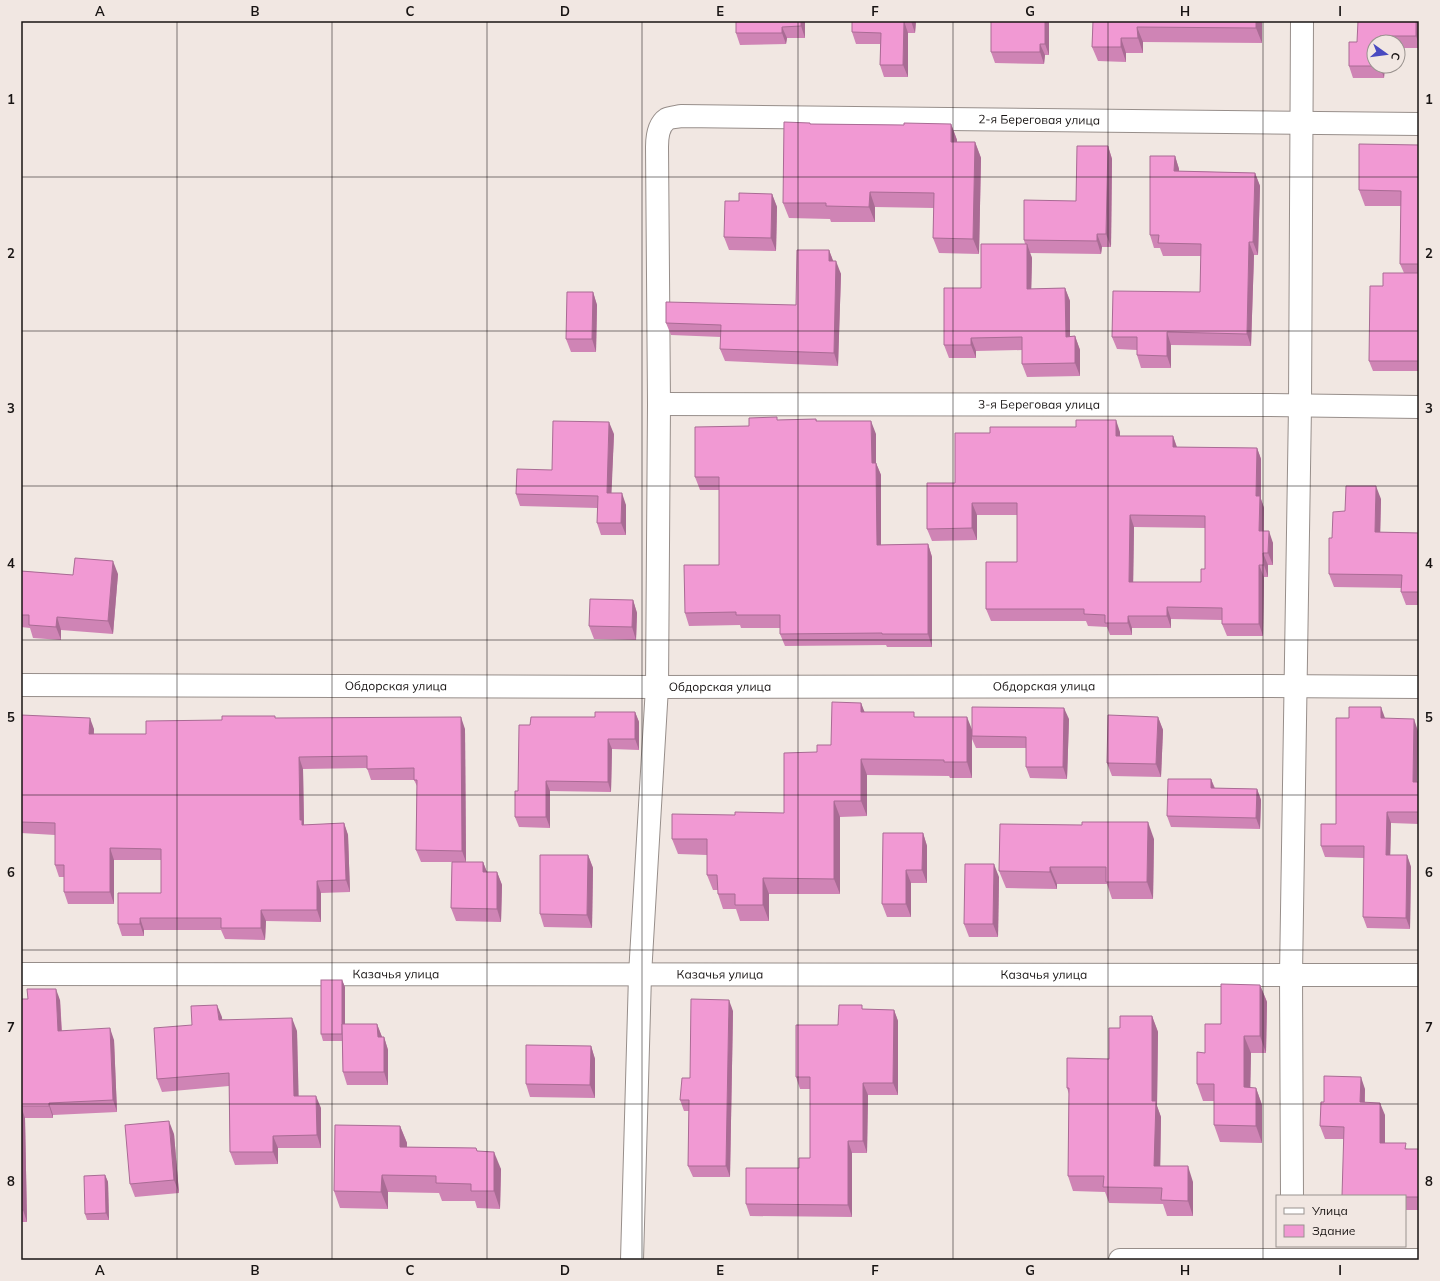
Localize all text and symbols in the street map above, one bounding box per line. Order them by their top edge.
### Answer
text: A [95,3,105,19]
text: B [251,3,260,19]
text: C [406,3,415,19]
text: D [560,3,570,19]
text: E [716,3,724,19]
text: F [871,3,879,19]
text: G [1025,3,1035,19]
text: H [1180,3,1190,19]
text: I [1338,3,1342,19]
north arrow [1366,34,1406,74]
text: С [1388,51,1403,62]
text: 1 [7,91,15,107]
text: 1 [1425,91,1433,107]
street label: 2-я Береговая улица [978,111,1100,128]
text: 2 [7,245,15,261]
text: 2 [1425,245,1433,261]
street label: 3-я Береговая улица [978,397,1100,412]
text: 3 [7,400,15,416]
text: 3 [1425,400,1433,416]
text: 4 [7,555,15,571]
text: 4 [1425,555,1433,571]
street label: Обдорская улица [345,678,447,693]
street label: Обдорская улица [993,678,1095,693]
street label: Обдорская улица [669,679,771,694]
text: 5 [7,709,15,725]
text: 5 [1425,709,1433,725]
text: 6 [7,864,15,880]
text: 6 [1425,864,1433,880]
street label: Казачья улица [353,966,439,981]
street label: Казачья улица [677,966,763,982]
street label: Казачья улица [1001,967,1087,982]
text: 7 [7,1019,15,1035]
text: 7 [1425,1019,1433,1035]
text: 8 [7,1173,15,1189]
text: 8 [1425,1173,1433,1189]
legend [1276,1195,1406,1247]
text: Улица [1311,1203,1348,1218]
text: Здание [1312,1223,1356,1238]
text: A [95,1262,105,1278]
text: B [251,1262,260,1278]
text: C [406,1262,415,1278]
text: D [560,1262,570,1278]
text: E [716,1262,724,1278]
text: F [871,1262,879,1278]
text: G [1025,1262,1035,1278]
text: H [1180,1262,1190,1278]
text: I [1338,1262,1342,1278]

